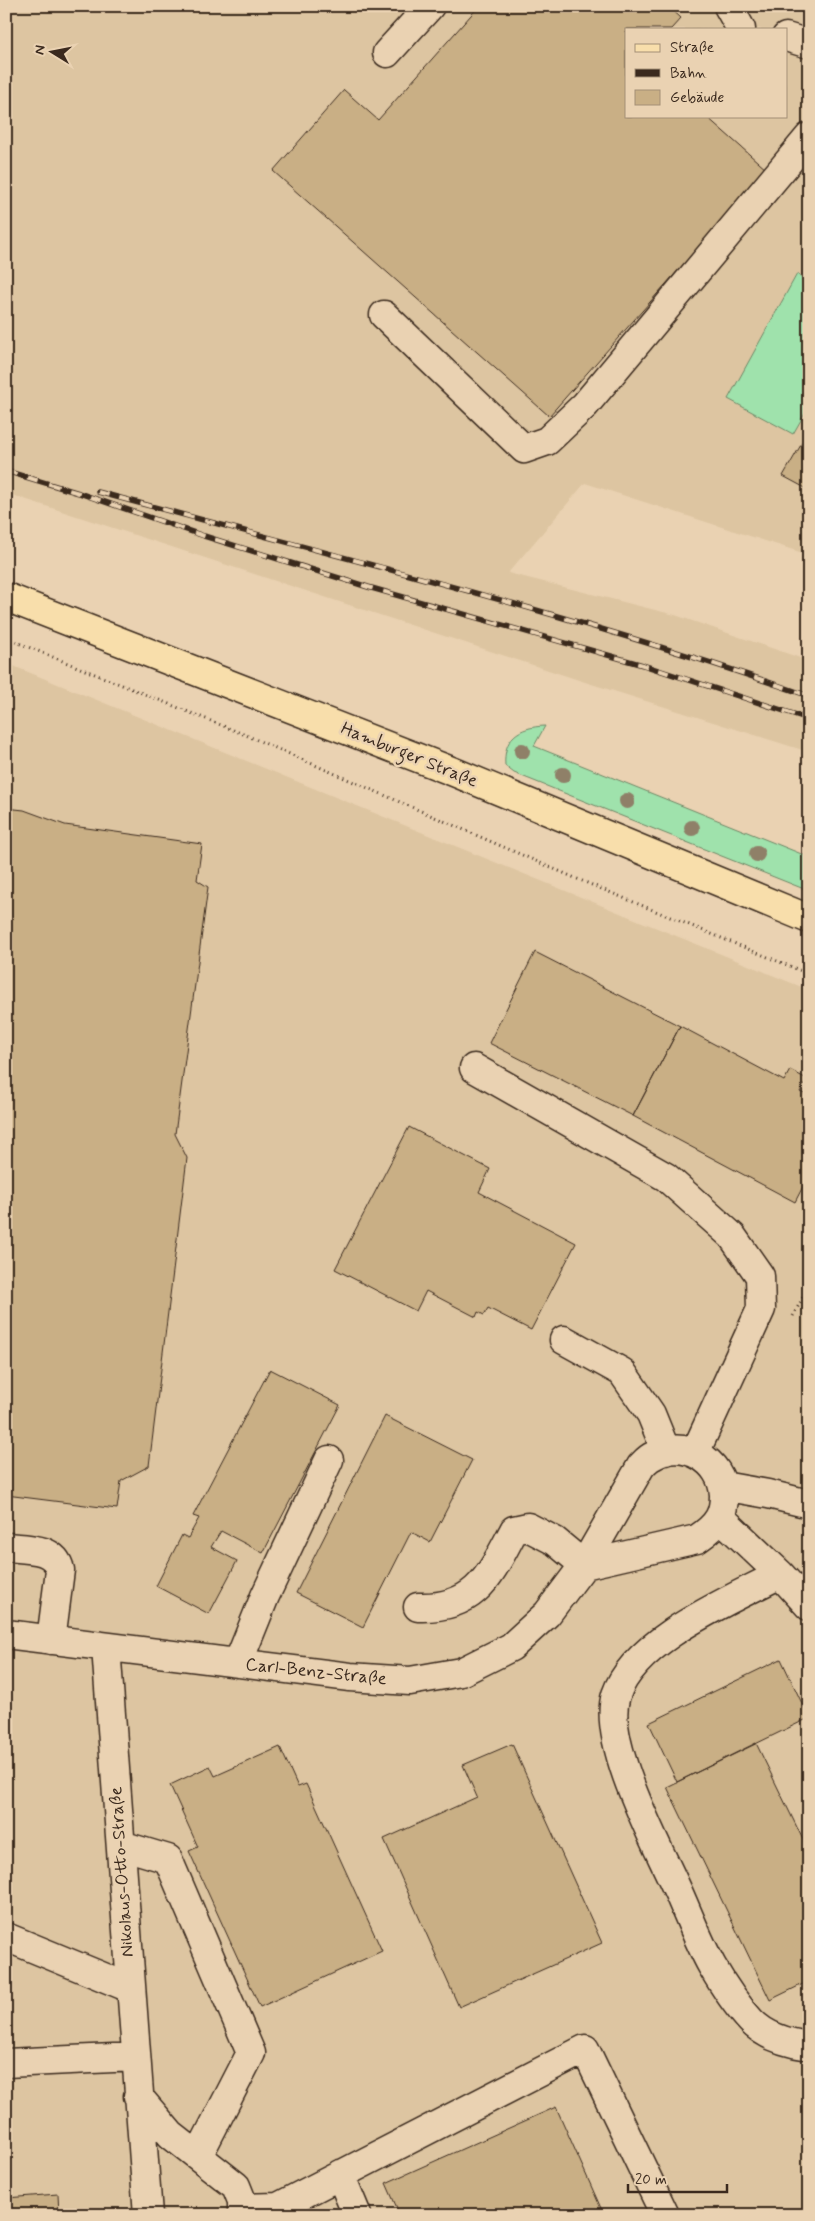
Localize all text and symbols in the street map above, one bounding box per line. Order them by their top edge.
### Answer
north arrow [28,28,78,78]
legend [625,28,788,118]
text: Straße [670,38,714,58]
text: N [31,44,50,56]
text: Bahn [670,64,707,84]
text: Gebäude [670,88,724,108]
street label: Hamburger Straße [336,717,481,795]
street label: Carl-Benz-Straße [244,1653,388,1691]
street label: Nikolaus-Otto-Straße [104,1786,140,1958]
scale bar [628,2161,726,2193]
text: 20 m [635,2170,667,2190]

